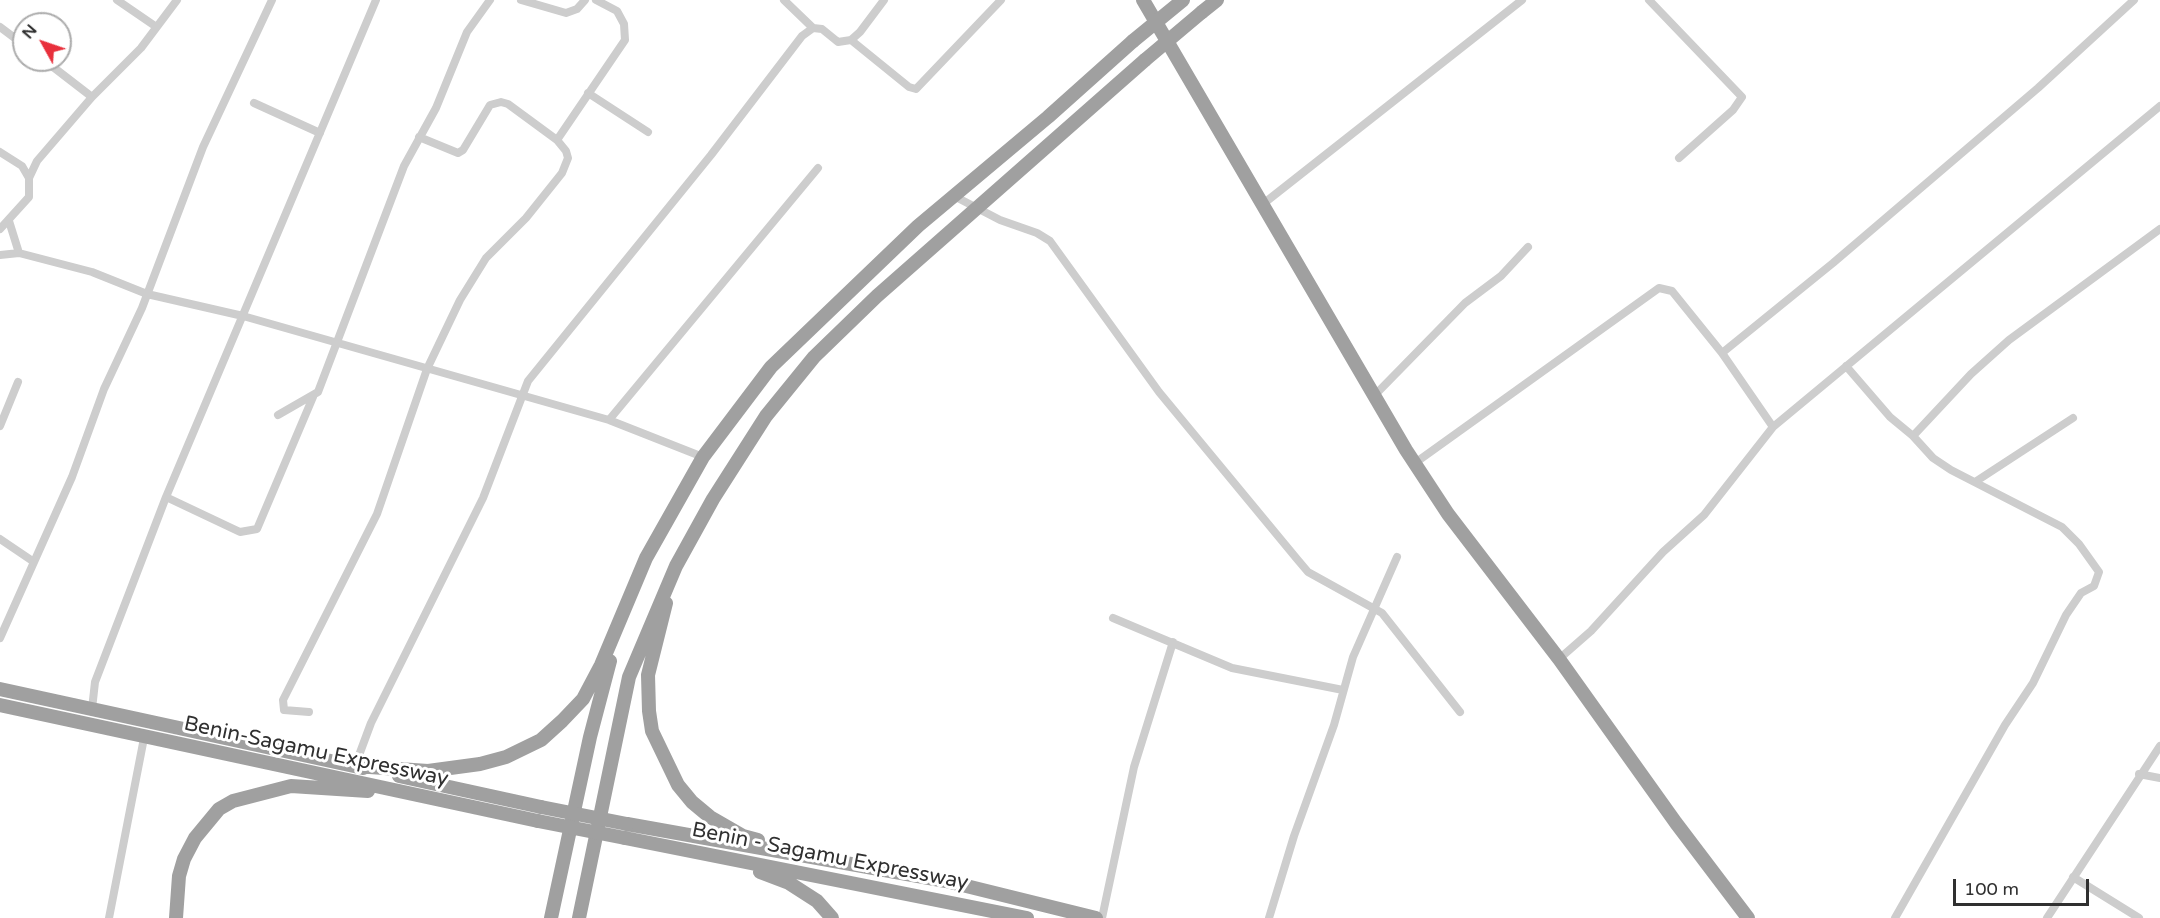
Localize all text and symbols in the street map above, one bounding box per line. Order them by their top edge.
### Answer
north arrow [12,12,72,72]
text: N [18,20,42,43]
street label: Benin-Sagamu Expressway [182,712,450,792]
street label: Benin - Sagamu Expressway [690,818,970,896]
scale bar [1956,867,2092,905]
text: 100 m [1964,878,2019,900]

